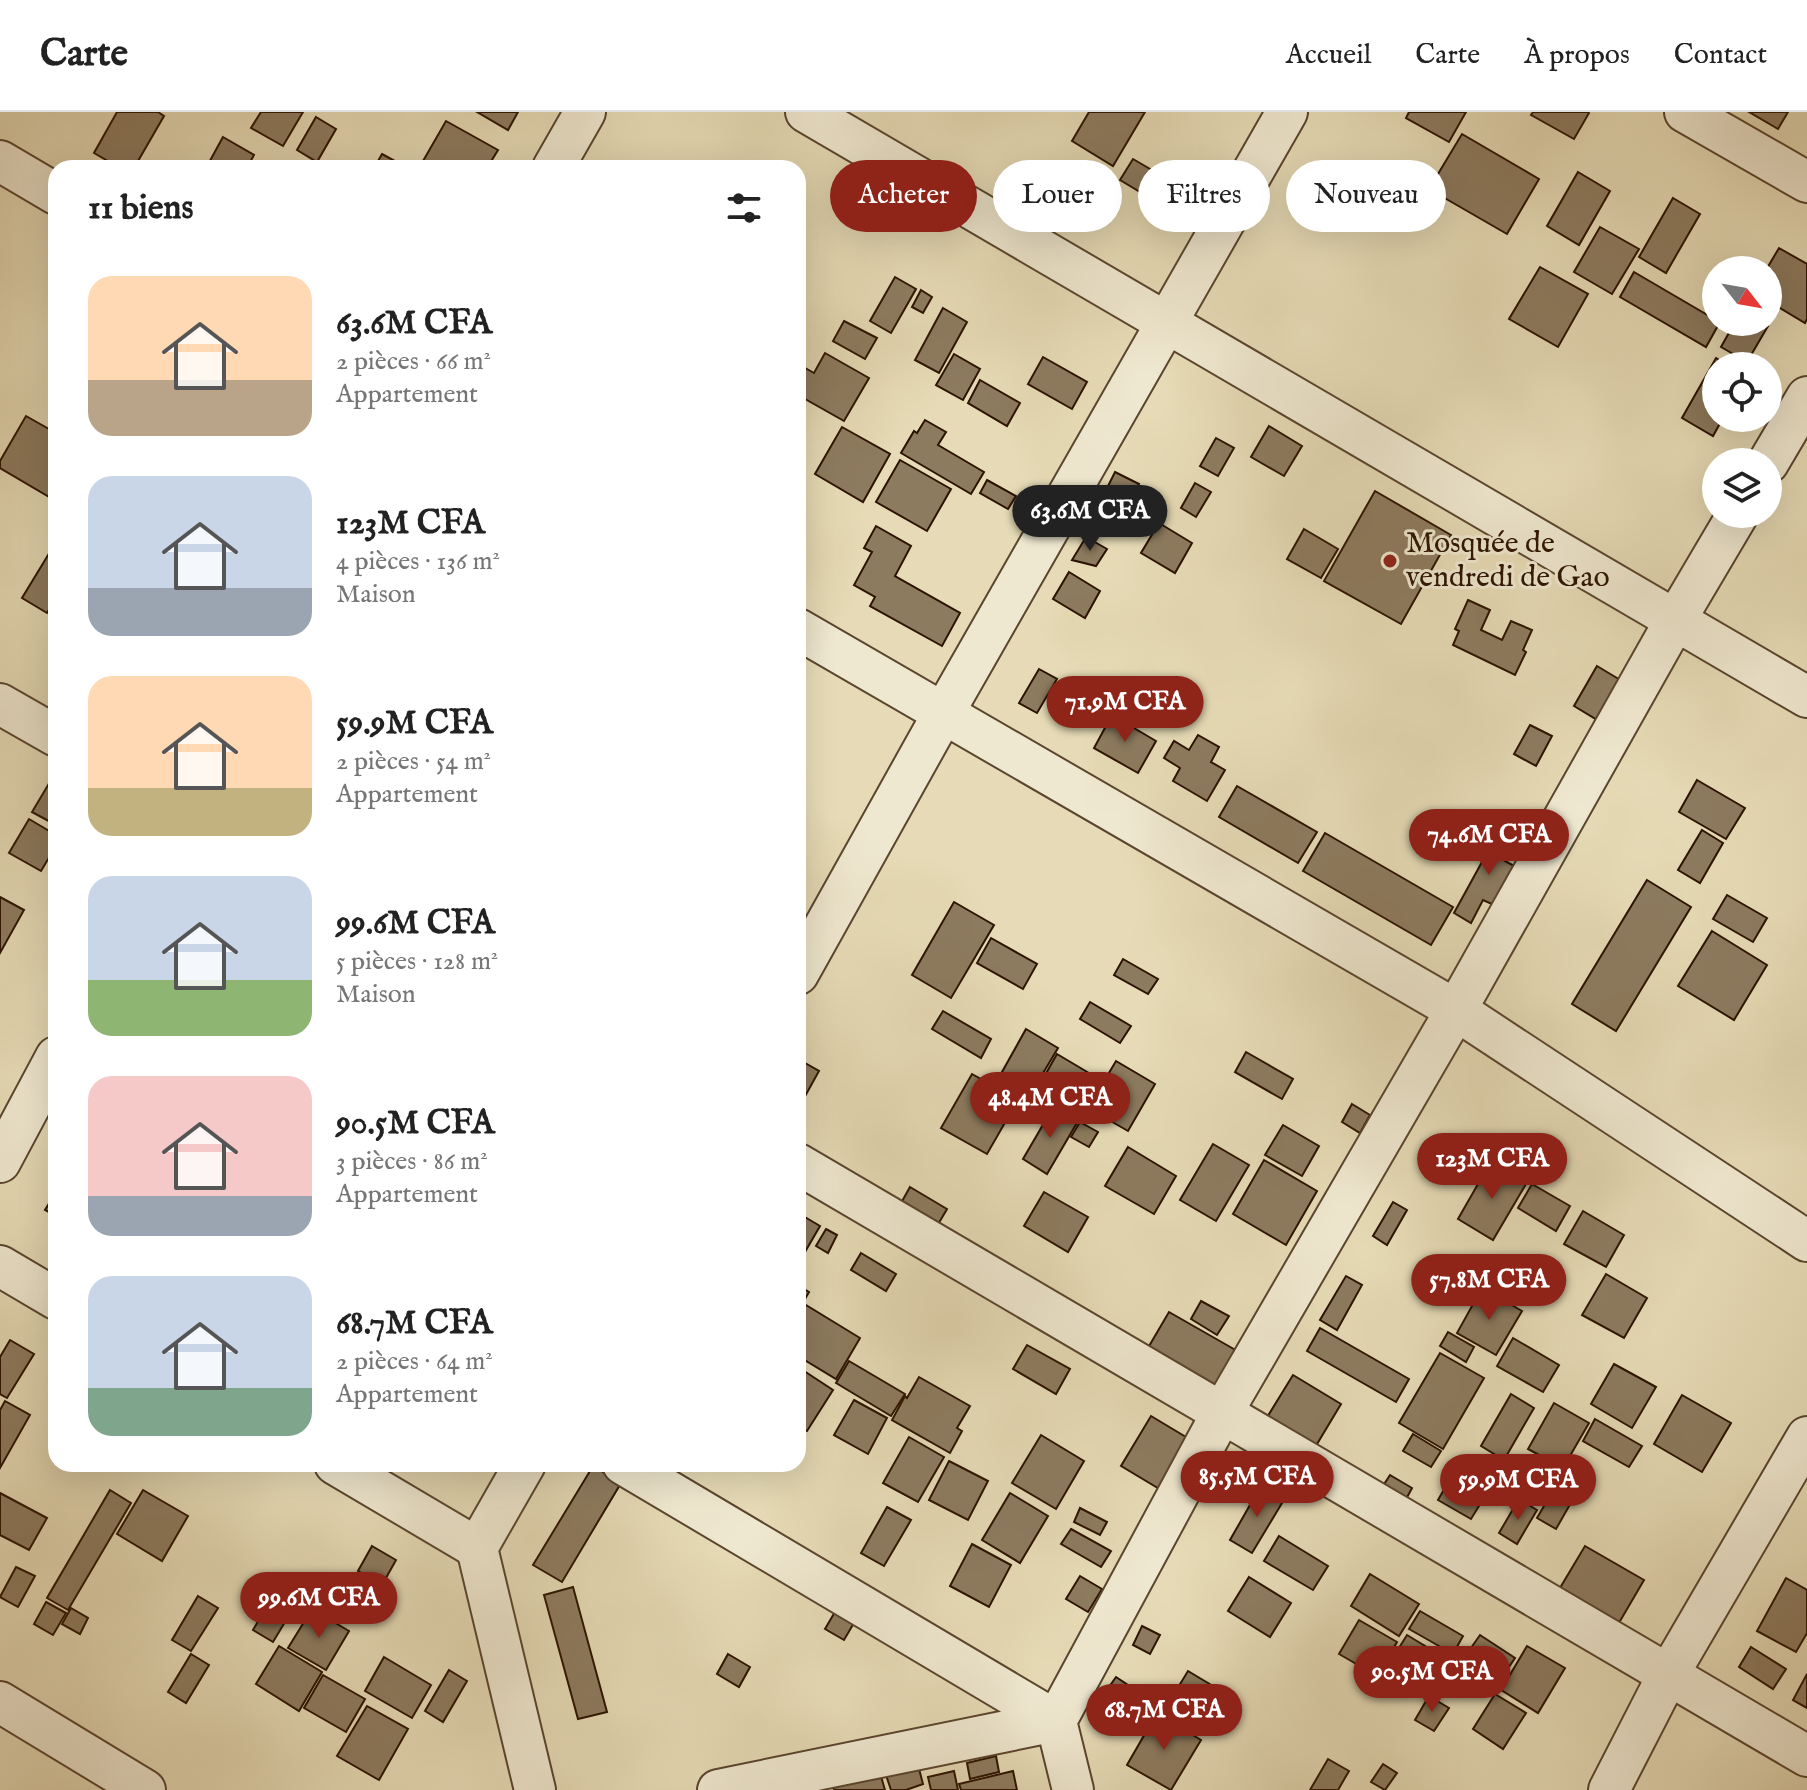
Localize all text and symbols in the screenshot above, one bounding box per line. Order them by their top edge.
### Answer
text: Carte [40,31,128,79]
text: Accueil [1286,38,1371,73]
text: Carte [1415,38,1480,73]
text: À propos [1524,38,1630,73]
text: Contact [1674,38,1767,73]
chip: Acheter [830,160,977,232]
chip: Louer [993,160,1122,232]
chip: Filtres [1138,160,1270,232]
chip: Nouveau [1286,160,1446,232]
icon: filters [722,186,766,230]
text: 11 biens [88,187,193,230]
north arrow [1702,256,1782,336]
map controls [1702,256,1782,528]
text: 63.6M CFA [336,302,492,345]
icon: home [152,308,248,404]
text: 2 pièces · 66 m² [336,345,491,378]
button: locate [1702,352,1782,432]
text: Appartement [336,378,478,411]
button: layers [1702,448,1782,528]
pin: 63.6M CFA [998,485,1182,553]
text: 63.6M CFA [1030,494,1150,527]
text: 123M CFA [336,502,485,545]
icon: home [152,508,248,604]
place label: Mosquée de vendredi de Gao [1406,525,1610,597]
text: 4 pièces · 136 m² [336,545,500,578]
marker: Mosquée de vendredi de Gao [1381,552,1399,570]
text: Maison [336,578,416,611]
pin: 71.9M CFA [1033,676,1217,744]
text: 71.9M CFA [1065,685,1185,718]
text: 59.9M CFA [336,702,493,745]
icon: home [152,708,248,804]
text: 2 pièces · 54 m² [336,745,491,778]
text: Appartement [336,778,478,811]
pin: 74.6M CFA [1397,809,1581,877]
text: 74.6M CFA [1427,818,1551,851]
text: 99.6M CFA [336,902,495,945]
icon: home [152,908,248,1004]
text: 5 pièces · 128 m² [336,945,498,978]
text: Maison [336,978,416,1011]
pin: 48.4M CFA [958,1072,1142,1140]
text: 48.4M CFA [988,1081,1112,1114]
text: 90.5M CFA [336,1102,495,1145]
icon: home [152,1108,248,1204]
pin: 123M CFA [1409,1133,1575,1201]
text: 123M CFA [1435,1142,1549,1175]
text: 3 pièces · 86 m² [336,1145,488,1178]
text: Appartement [336,1178,478,1211]
pin: 57.8M CFA [1397,1254,1581,1322]
text: 57.8M CFA [1429,1263,1549,1296]
text: 68.7M CFA [336,1302,492,1345]
icon: home [152,1308,248,1404]
text: 2 pièces · 64 m² [336,1345,493,1378]
text: Appartement [336,1378,478,1411]
pin: 85.5M CFA [1165,1451,1349,1519]
pin: 59.9M CFA [1426,1454,1610,1522]
text: 85.5M CFA [1199,1460,1315,1493]
text: 59.9M CFA [1458,1463,1578,1496]
pin: 99.6M CFA [227,1572,411,1640]
text: 99.6M CFA [258,1581,380,1614]
pin: 90.5M CFA [1340,1646,1524,1714]
text: 90.5M CFA [1371,1655,1493,1688]
pin: 68.7M CFA [1072,1684,1256,1752]
text: 68.7M CFA [1104,1693,1224,1726]

